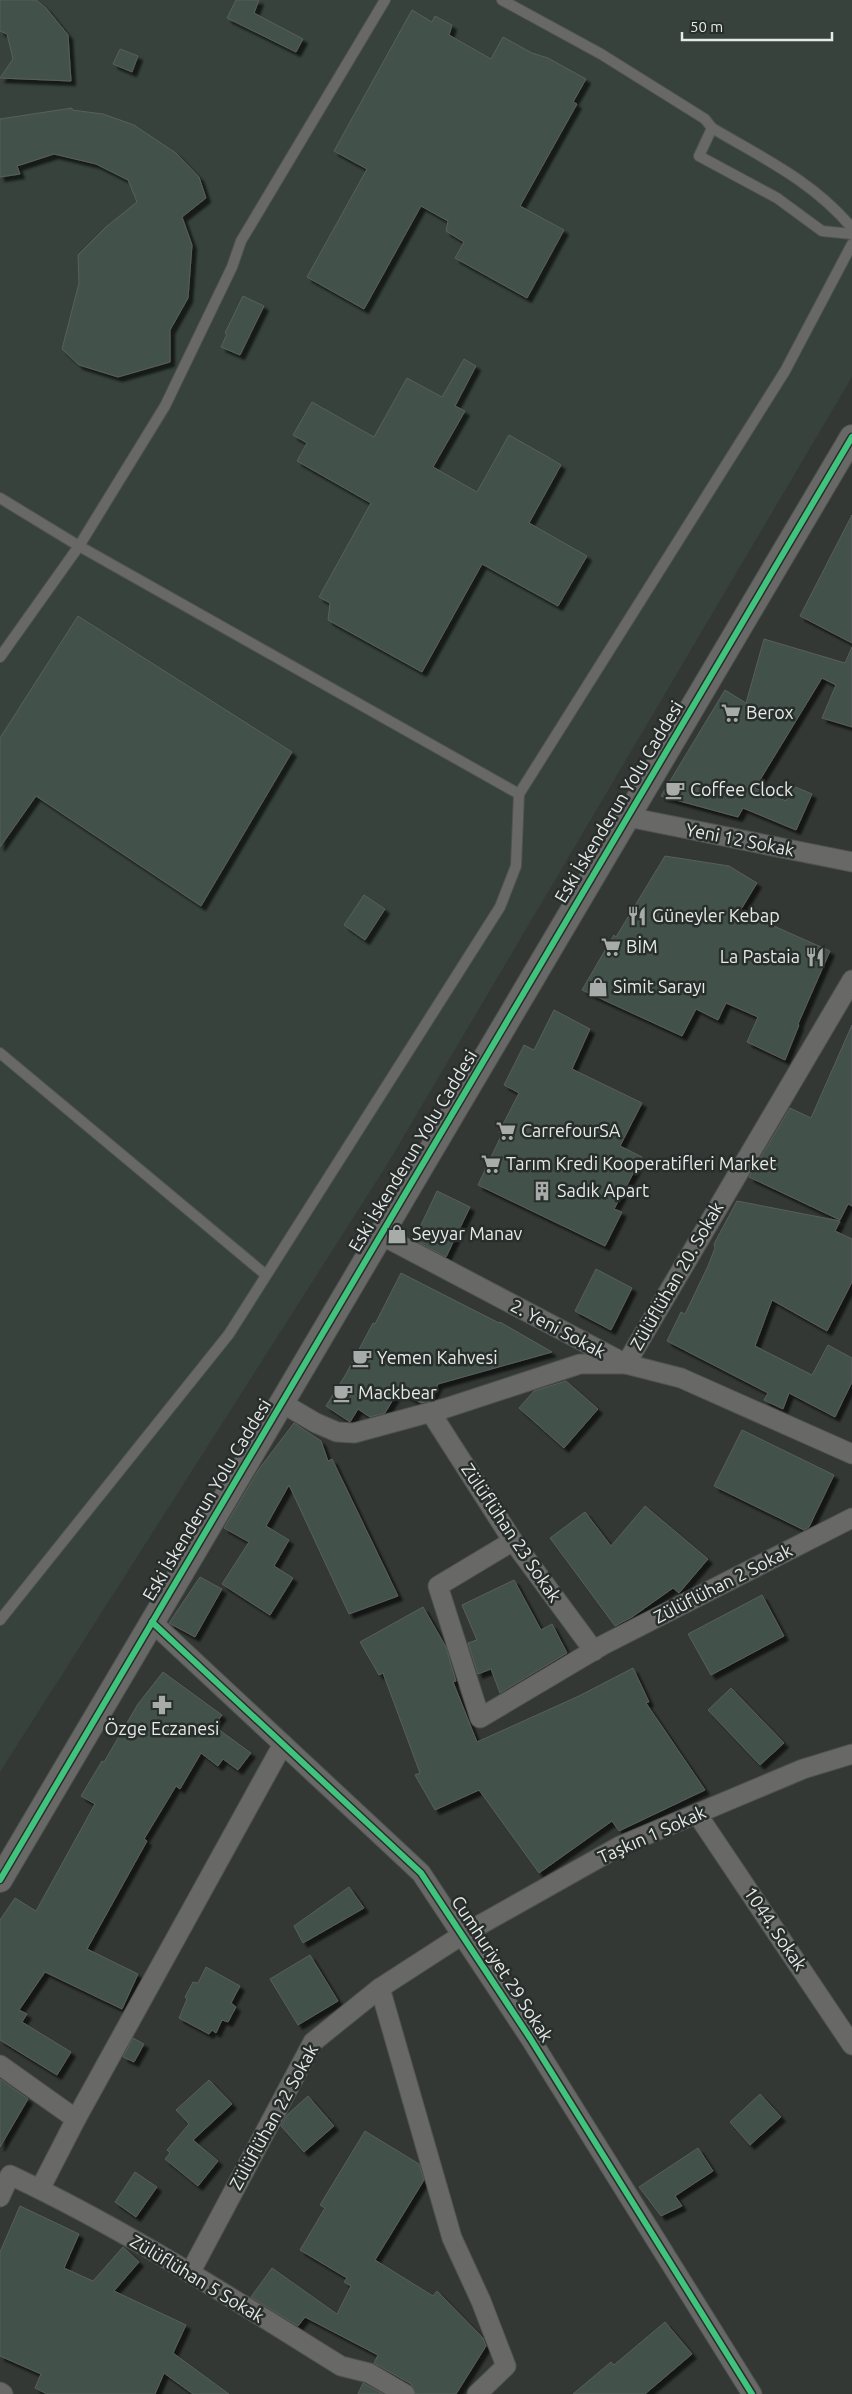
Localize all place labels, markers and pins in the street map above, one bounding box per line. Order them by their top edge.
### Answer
supermarket icon: Berox [720,702,742,724]
place label: Berox [746,702,794,722]
cafe icon: Coffee Clock [664,779,686,801]
place label: Coffee Clock [690,779,793,799]
restaurant icon: Güneyler Kebap [626,905,648,927]
place label: Güneyler Kebap [652,905,780,925]
supermarket icon: BİM [600,936,622,958]
place label: BİM [626,936,658,956]
place label: La Pastaia [720,946,800,966]
restaurant icon: La Pastaia [804,946,826,968]
shop icon: Simit Sarayı [587,976,609,998]
place label: Simit Sarayı [613,976,706,996]
supermarket icon: CarrefourSA [495,1120,517,1142]
place label: CarrefourSA [521,1120,621,1140]
supermarket icon: Tarım Kredi Kooperatifleri Market [480,1153,502,1175]
place label: Tarım Kredi Kooperatifleri Market [506,1153,776,1173]
building icon: Sadık Apart [531,1180,553,1202]
place label: Sadık Apart [557,1180,649,1200]
shop icon: Seyyar Manav [386,1223,408,1245]
place label: Seyyar Manav [412,1223,523,1243]
cafe icon: Yemen Kahvesi [351,1347,373,1369]
place label: Yemen Kahvesi [377,1347,498,1367]
cafe icon: Mackbear [332,1382,354,1404]
place label: Mackbear [358,1382,437,1402]
pharmacy icon: Özge Eczanesi [151,1694,173,1716]
place label: Özge Eczanesi [105,1718,219,1738]

